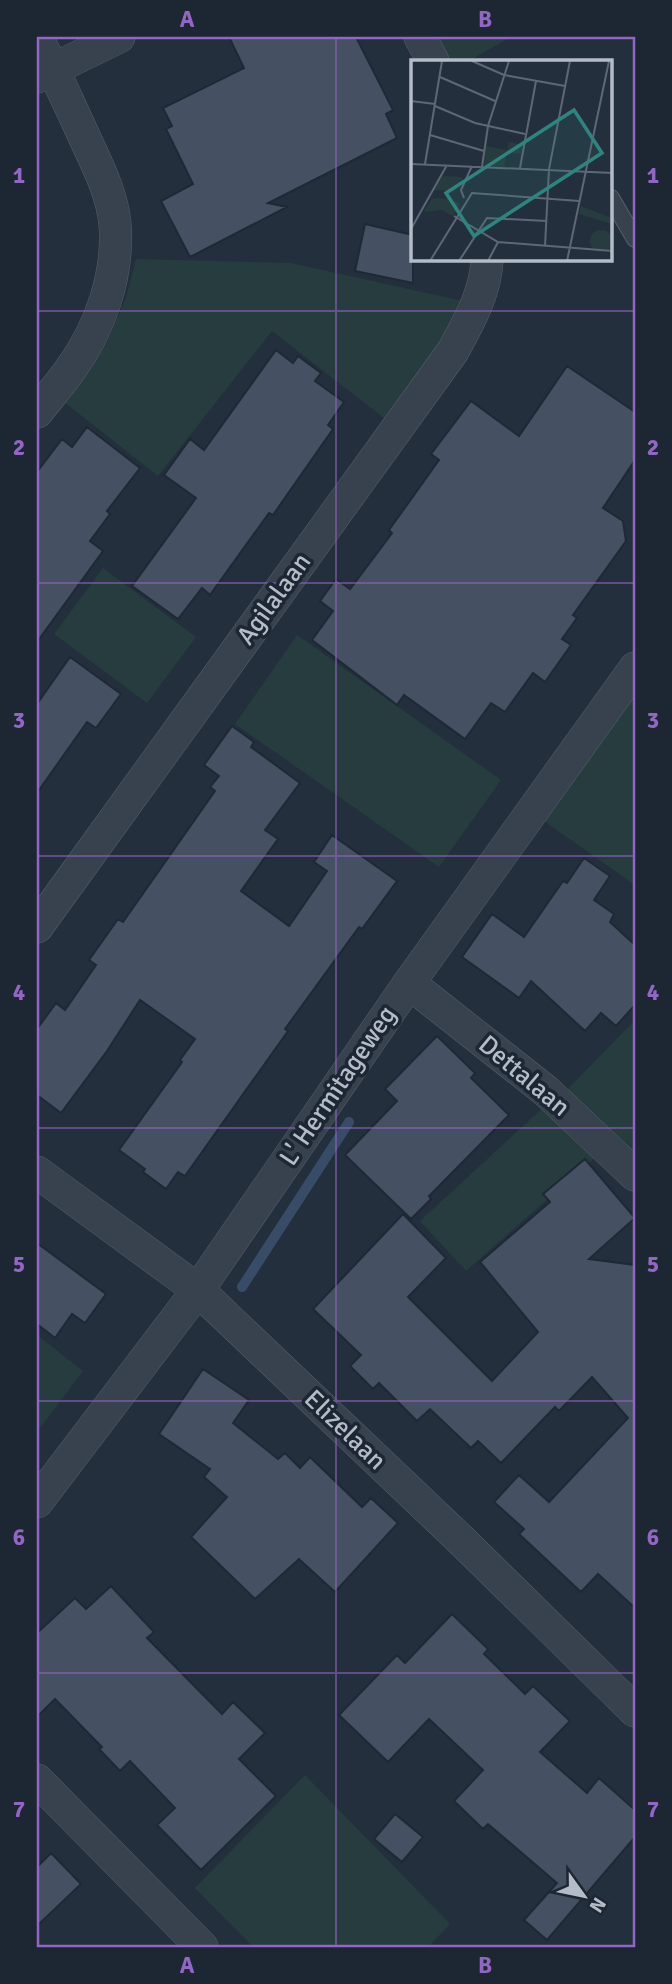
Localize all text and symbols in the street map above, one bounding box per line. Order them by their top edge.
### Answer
text: A [180,5,195,34]
text: B [478,5,492,34]
inset map [411,60,612,261]
text: 1 [13,161,25,190]
text: 1 [647,161,659,190]
text: 2 [13,433,25,462]
text: 2 [647,433,659,462]
street label: Agilalaan [230,547,318,651]
text: 3 [13,706,25,735]
text: 3 [647,706,659,735]
text: 4 [13,978,25,1007]
text: 4 [647,978,659,1007]
street label: L' Hermitageweg [273,1000,403,1172]
street label: Dettalaan [472,1029,576,1123]
text: 5 [13,1250,25,1279]
text: 5 [647,1250,659,1279]
street label: Elizelaan [297,1383,393,1477]
text: 6 [13,1523,25,1552]
text: 6 [647,1523,659,1552]
text: 7 [13,1795,25,1824]
text: 7 [647,1795,659,1824]
north arrow [550,1862,620,1932]
text: N [584,1893,611,1917]
text: A [180,1951,195,1980]
text: B [478,1951,492,1980]

